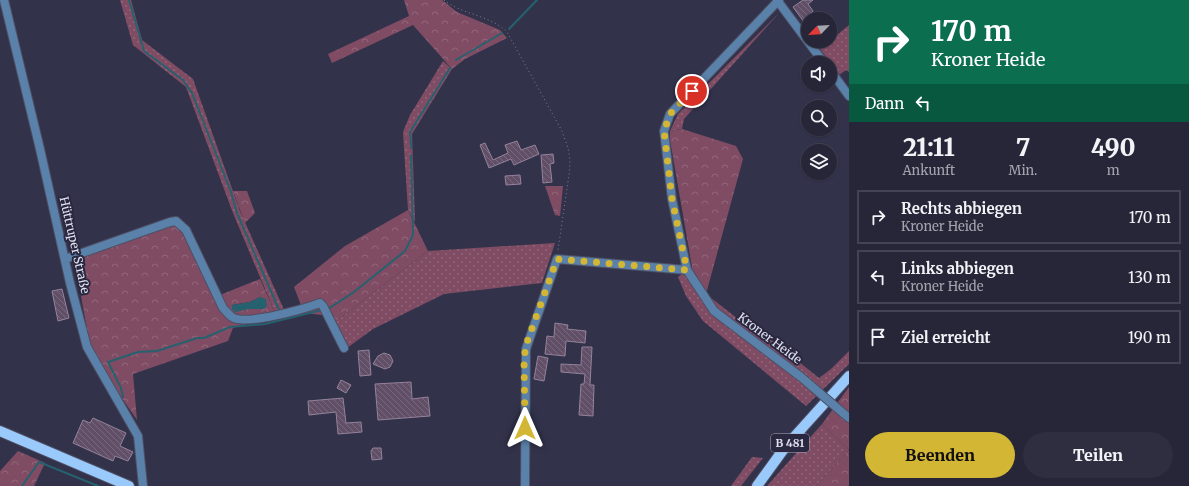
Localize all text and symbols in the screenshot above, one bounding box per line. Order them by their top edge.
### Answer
north arrow [801,12,837,48]
map controls [801,12,837,180]
text: 170 m [931,13,1012,49]
icon: right [865,16,917,68]
text: Kroner Heide [931,48,1045,71]
button: sound [801,56,837,92]
pin [675,74,709,108]
icon: arrive [681,80,703,102]
icon: left [912,92,934,114]
text: Dann [865,94,904,113]
button: search [801,100,837,136]
text: 21:11 [903,132,955,163]
text: 7 [1016,132,1030,163]
text: 490 [1091,132,1136,163]
button: layers [801,144,837,180]
text: Ankunft [902,162,955,179]
text: Min. [1009,162,1037,179]
text: m [1107,162,1120,179]
street label: Hüttruper Straße [57,195,93,295]
text: Rechts abbiegen [901,199,1022,218]
icon: right [867,206,889,228]
text: 170 m [1129,208,1171,227]
text: Kroner Heide [901,218,984,235]
text: Links abbiegen [901,259,1014,278]
icon: left [867,266,889,288]
text: 130 m [1128,268,1171,287]
text: Kroner Heide [901,278,984,295]
street label: Kroner Heide [735,309,805,367]
icon: arrive [867,326,889,348]
text: Ziel erreicht [901,328,991,347]
text: 190 m [1128,328,1171,347]
position arrow [504,407,546,449]
button: Beenden [865,432,1015,478]
button: Teilen [1023,432,1173,478]
road number: B 481 [771,434,809,452]

